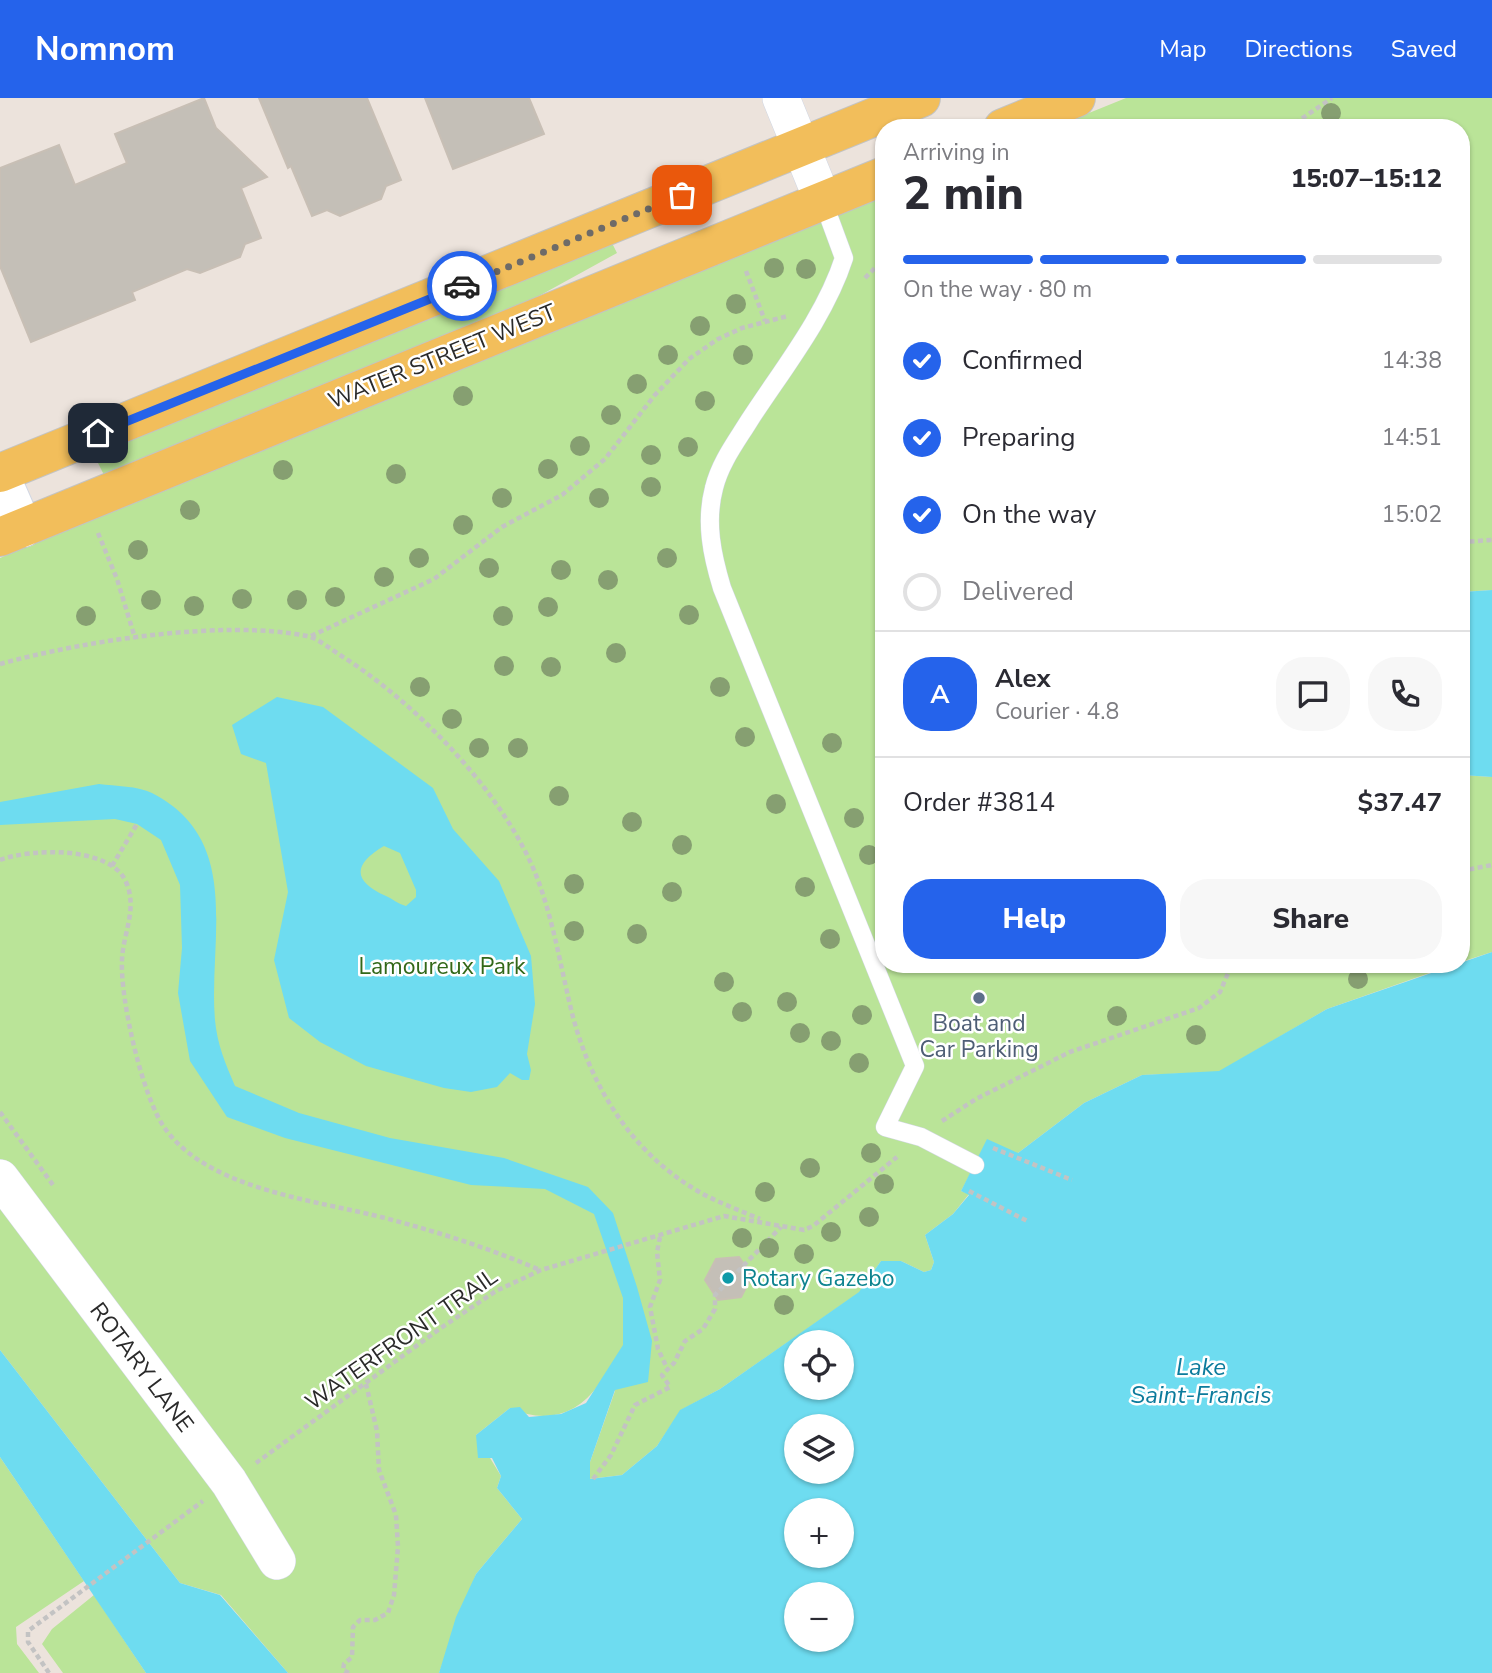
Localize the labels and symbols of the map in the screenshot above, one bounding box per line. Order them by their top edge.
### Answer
pin [652,165,712,225]
courier [427,251,497,321]
street label: WATER STREET WEST [324,297,561,416]
pin [68,403,128,463]
park label: Lamoureux Park [358,951,526,982]
marker: Boat and Car Parking [971,990,987,1006]
place label: Boat and Car Parking [919,1008,1039,1065]
street label: WATERFRONT TRAIL [299,1261,504,1418]
place label: Rotary Gazebo [742,1263,894,1294]
marker: Rotary Gazebo [720,1270,736,1286]
street label: ROTARY LANE [83,1296,201,1438]
water label: Lake Saint-Francis [1131,1351,1271,1411]

